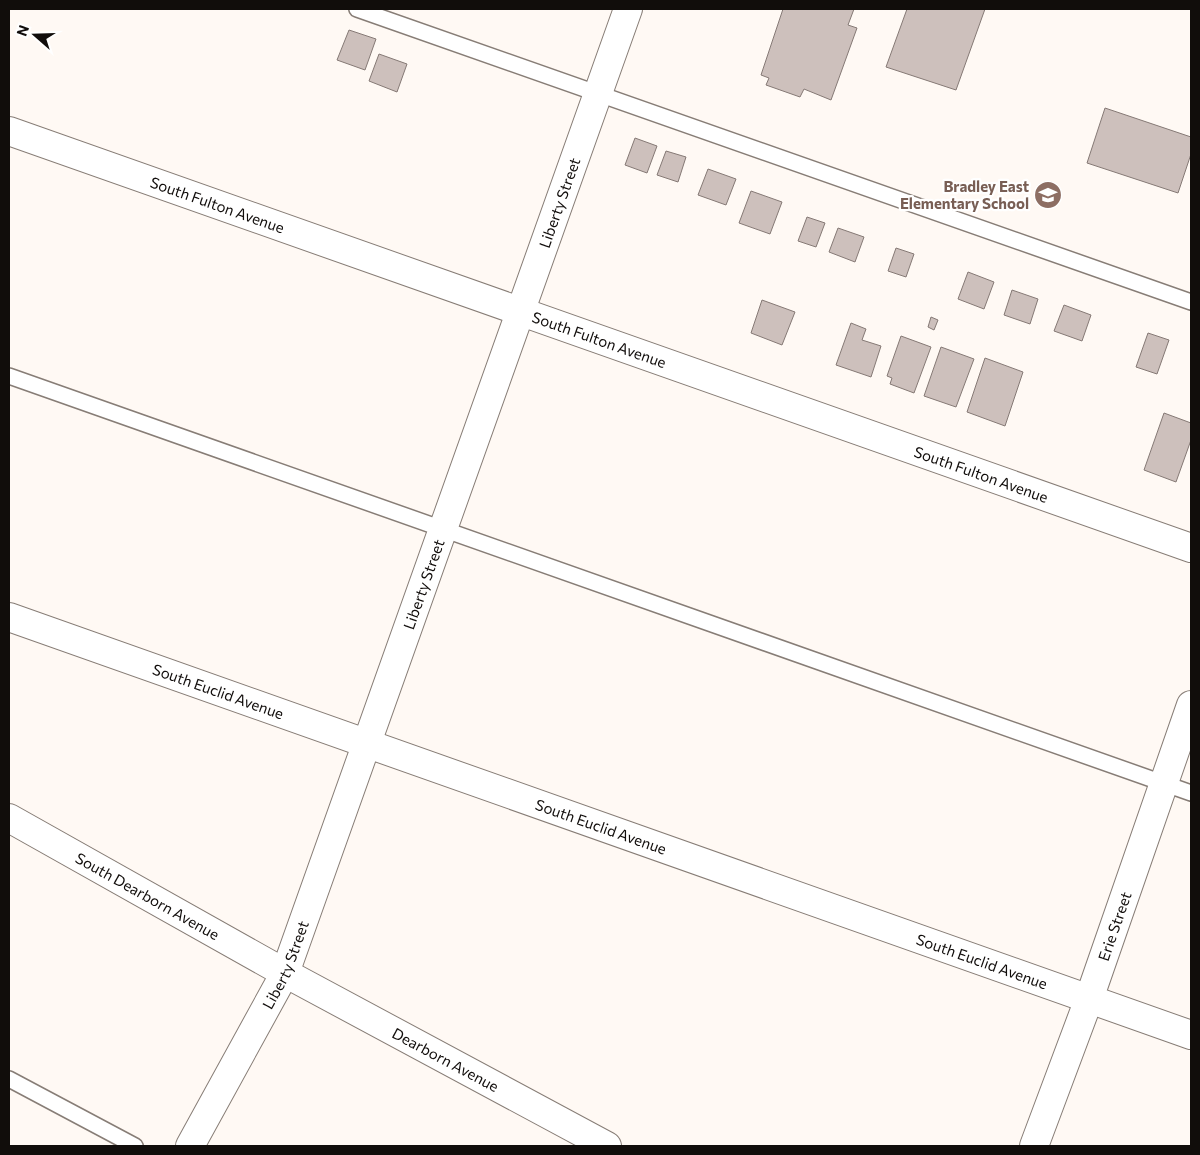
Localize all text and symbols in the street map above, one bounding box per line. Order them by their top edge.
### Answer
north arrow [10,10,60,60]
text: N [13,23,32,38]
street label: Liberty Street [535,155,583,250]
street label: South Fulton Avenue [148,173,287,236]
place label: Bradley East Elementary School [900,177,1029,212]
school or university icon: Bradley East Elementary School [1033,180,1063,210]
street label: South Fulton Avenue [530,307,669,371]
street label: South Fulton Avenue [912,442,1051,506]
street label: Liberty Street [399,537,448,632]
street label: South Euclid Avenue [150,660,286,723]
street label: South Euclid Avenue [533,795,669,858]
street label: South Dearborn Avenue [73,848,223,943]
street label: Erie Street [1094,889,1135,963]
street label: Liberty Street [258,918,312,1012]
street label: South Euclid Avenue [914,930,1050,993]
street label: Dearborn Avenue [389,1023,502,1095]

